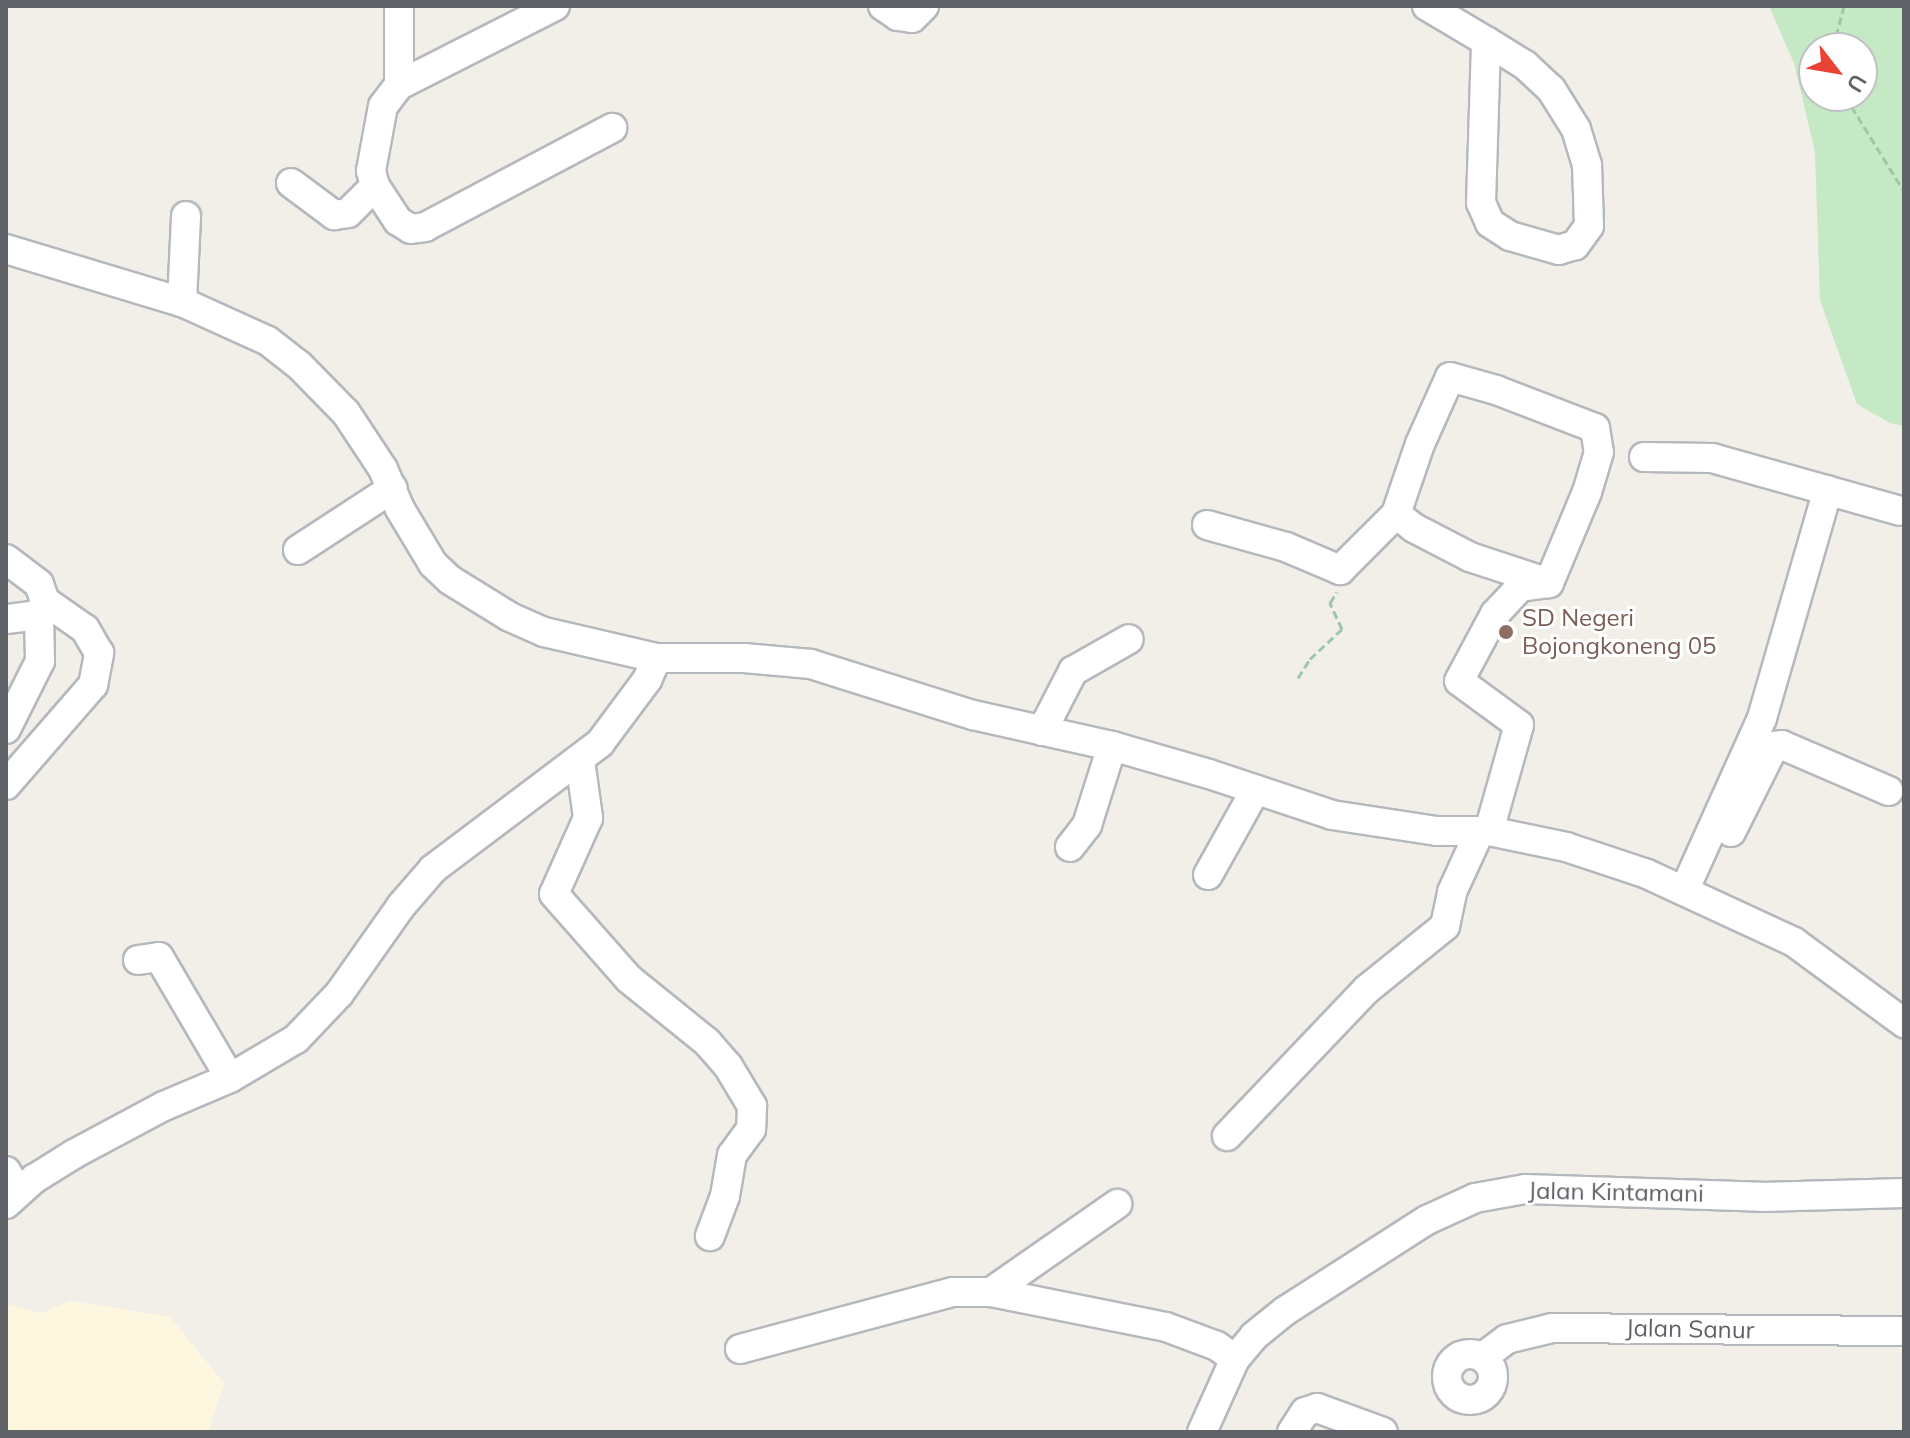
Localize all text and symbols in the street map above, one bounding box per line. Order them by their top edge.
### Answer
north arrow [1798,32,1878,112]
text: U [1841,69,1873,98]
place label: SD Negeri Bojongkoneng 05 [1522,604,1716,660]
marker: SD Negeri Bojongkoneng 05 [1497,623,1515,641]
street label: Jalan Kintamani [1528,1176,1704,1208]
street label: Jalan Sanur [1625,1313,1755,1345]

